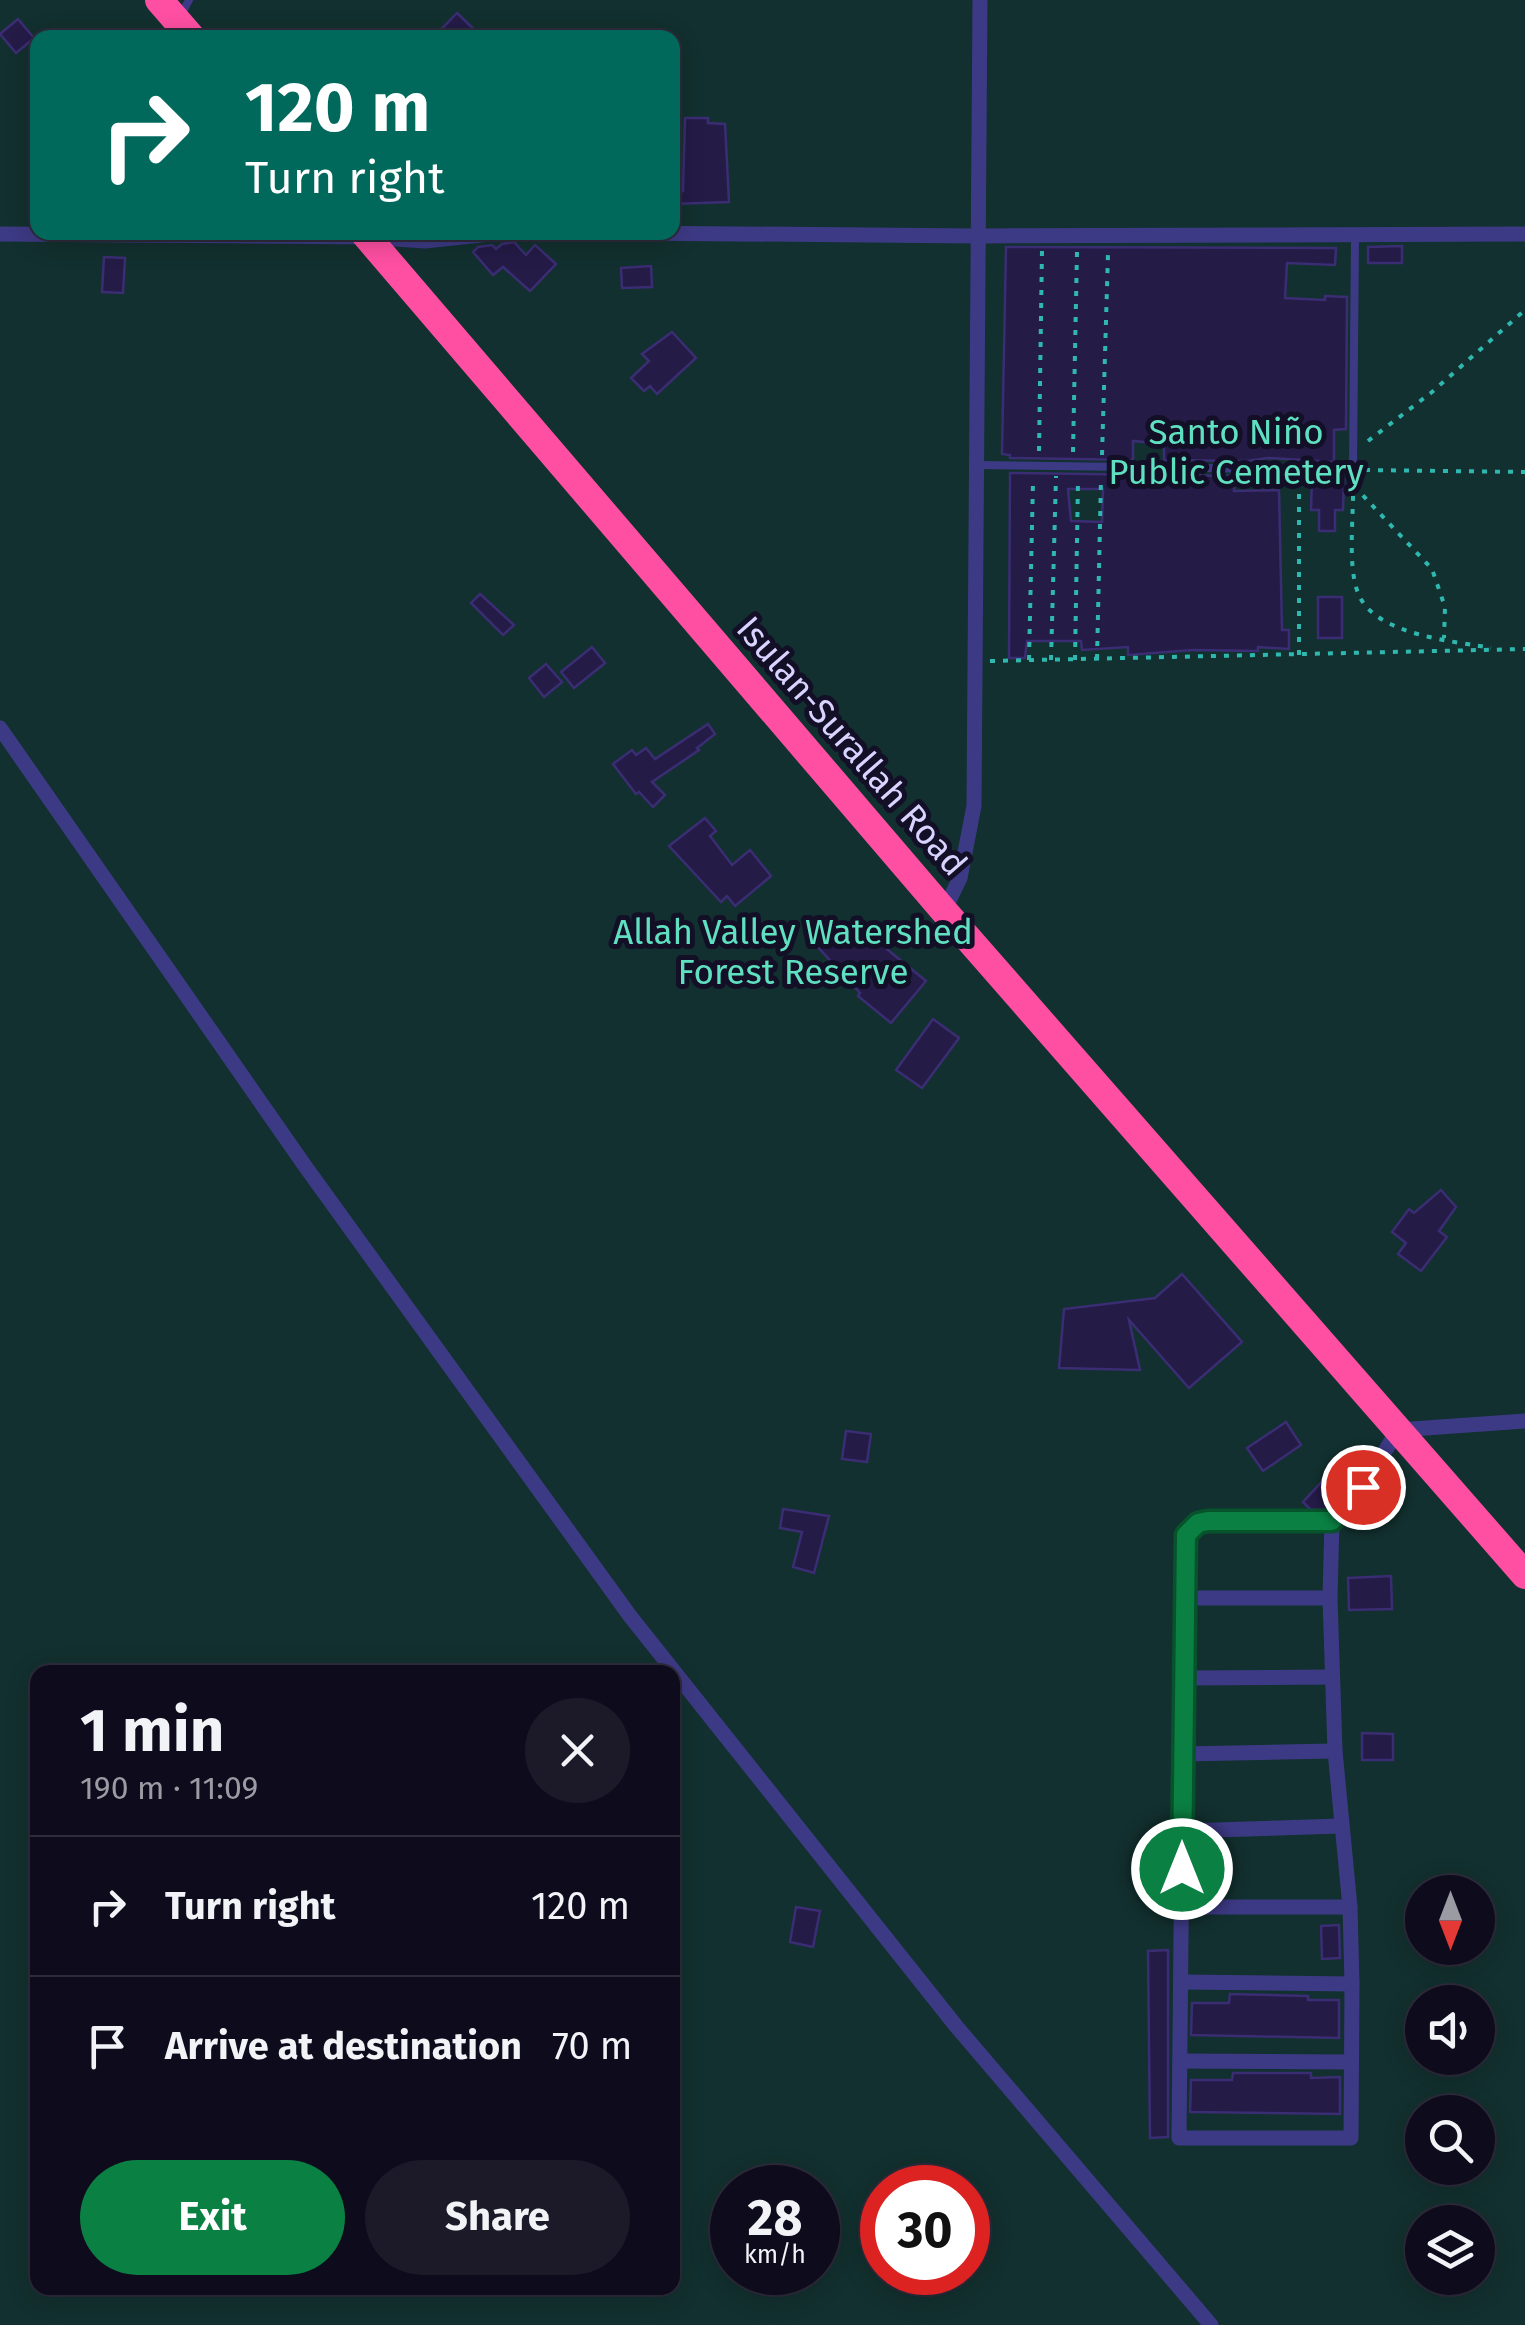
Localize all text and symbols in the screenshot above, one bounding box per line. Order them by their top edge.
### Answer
text: 120 m [245,66,430,150]
icon: right [80,70,210,200]
text: Turn right [245,151,444,205]
park label: Santo Niño Public Cemetery [1108,411,1364,493]
street label: Isulan-Surallah Road [728,608,976,884]
park label: Allah Valley Watershed Forest Reserve [613,911,973,993]
pin [1321,1445,1406,1530]
icon: arrive [1336,1460,1391,1515]
text: 1 min [80,1695,224,1767]
button: close [525,1698,630,1803]
text: 190 m · 11:09 [80,1769,258,1807]
position arrow [1130,1817,1234,1921]
north arrow [1405,1875,1495,1965]
map controls [1405,1875,1495,2295]
icon: right [80,1879,135,1934]
text: Turn right [165,1883,335,1929]
text: 120 m [531,1883,630,1929]
button: sound [1405,1985,1495,2075]
icon: arrive [80,2019,135,2074]
text: Arrive at destination [165,2023,522,2069]
text: 70 m [552,2023,632,2069]
button: search [1405,2095,1495,2185]
button: Exit [80,2160,345,2275]
button: Share [365,2160,630,2275]
speed limit sign: 30 [860,2165,990,2295]
text: 28 [748,2188,802,2248]
button: layers [1405,2205,1495,2295]
text: km/h [744,2240,806,2270]

